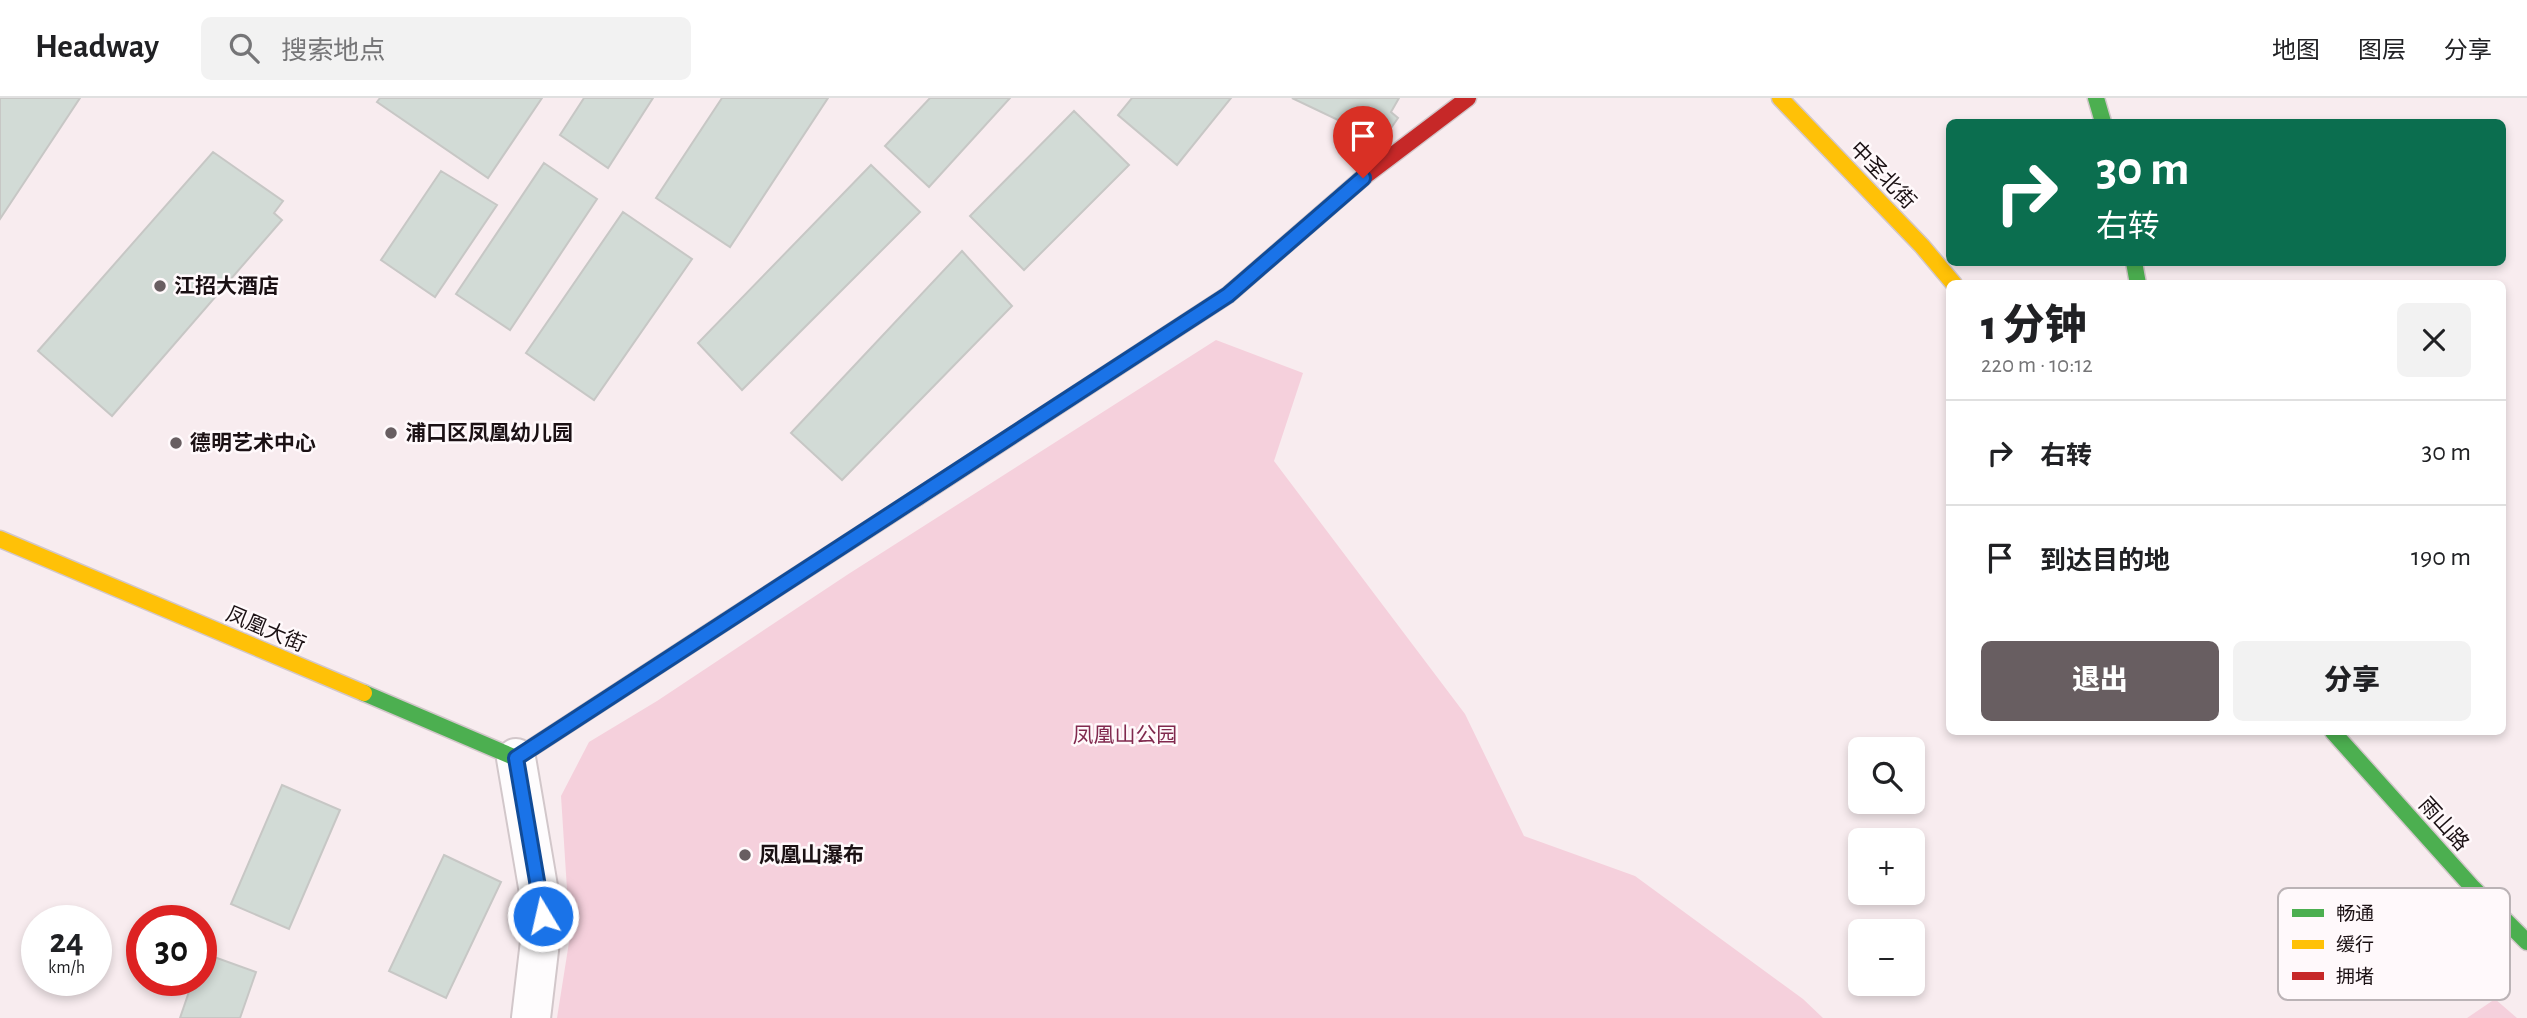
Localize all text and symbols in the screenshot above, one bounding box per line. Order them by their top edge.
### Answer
search box [201,17,691,80]
icon: search [225,29,263,67]
text: Headway [35,31,159,64]
text: 搜索地点 [281,38,385,64]
text: 地图 [2272,39,2320,63]
text: 图层 [2358,39,2406,63]
text: 分享 [2444,39,2492,63]
pin [1333,106,1393,178]
icon: arrive [1344,117,1382,155]
street label: 中圣北街 [1846,137,1920,213]
text: 30 m [2096,145,2190,194]
icon: right [1981,147,2072,238]
text: 右转 [2096,211,2160,243]
place label: 江招大酒店 [174,275,279,297]
marker: 江招大酒店 [152,278,168,294]
button: close [2397,303,2471,377]
text: 1 分钟 [1981,305,2087,347]
text: 220 m · 10:12 [1981,354,2093,377]
place label: 浦口区凤凰幼儿园 [405,422,573,444]
marker: 浦口区凤凰幼儿园 [383,425,399,441]
place label: 德明艺术中心 [190,432,316,454]
icon: right [1981,434,2019,472]
marker: 德明艺术中心 [168,435,184,451]
text: 30 m [2421,439,2471,465]
text: 右转 [2040,443,2092,469]
icon: arrive [1981,539,2019,577]
text: 190 m [2411,544,2471,570]
text: 到达目的地 [2040,548,2170,574]
street label: 凤凰大街 [223,602,309,656]
button: 退出 [1981,641,2219,721]
button: 分享 [2233,641,2471,721]
park label: 凤凰山公园 [1073,724,1178,746]
map controls [1848,737,1925,996]
button: search [1848,737,1925,814]
street label: 雨山路 [2415,793,2473,855]
button: + [1848,828,1925,905]
place label: 凤凰山瀑布 [759,844,864,866]
marker: 凤凰山瀑布 [737,847,753,863]
position arrow [506,879,580,953]
legend [2278,888,2510,1000]
text: 畅通 [2336,904,2374,924]
speed limit sign: 30 [126,905,217,996]
button: − [1848,919,1925,996]
text: 24 [49,924,84,959]
text: 缓行 [2336,934,2374,955]
text: km/h [48,959,85,977]
text: 拥堵 [2336,966,2374,987]

